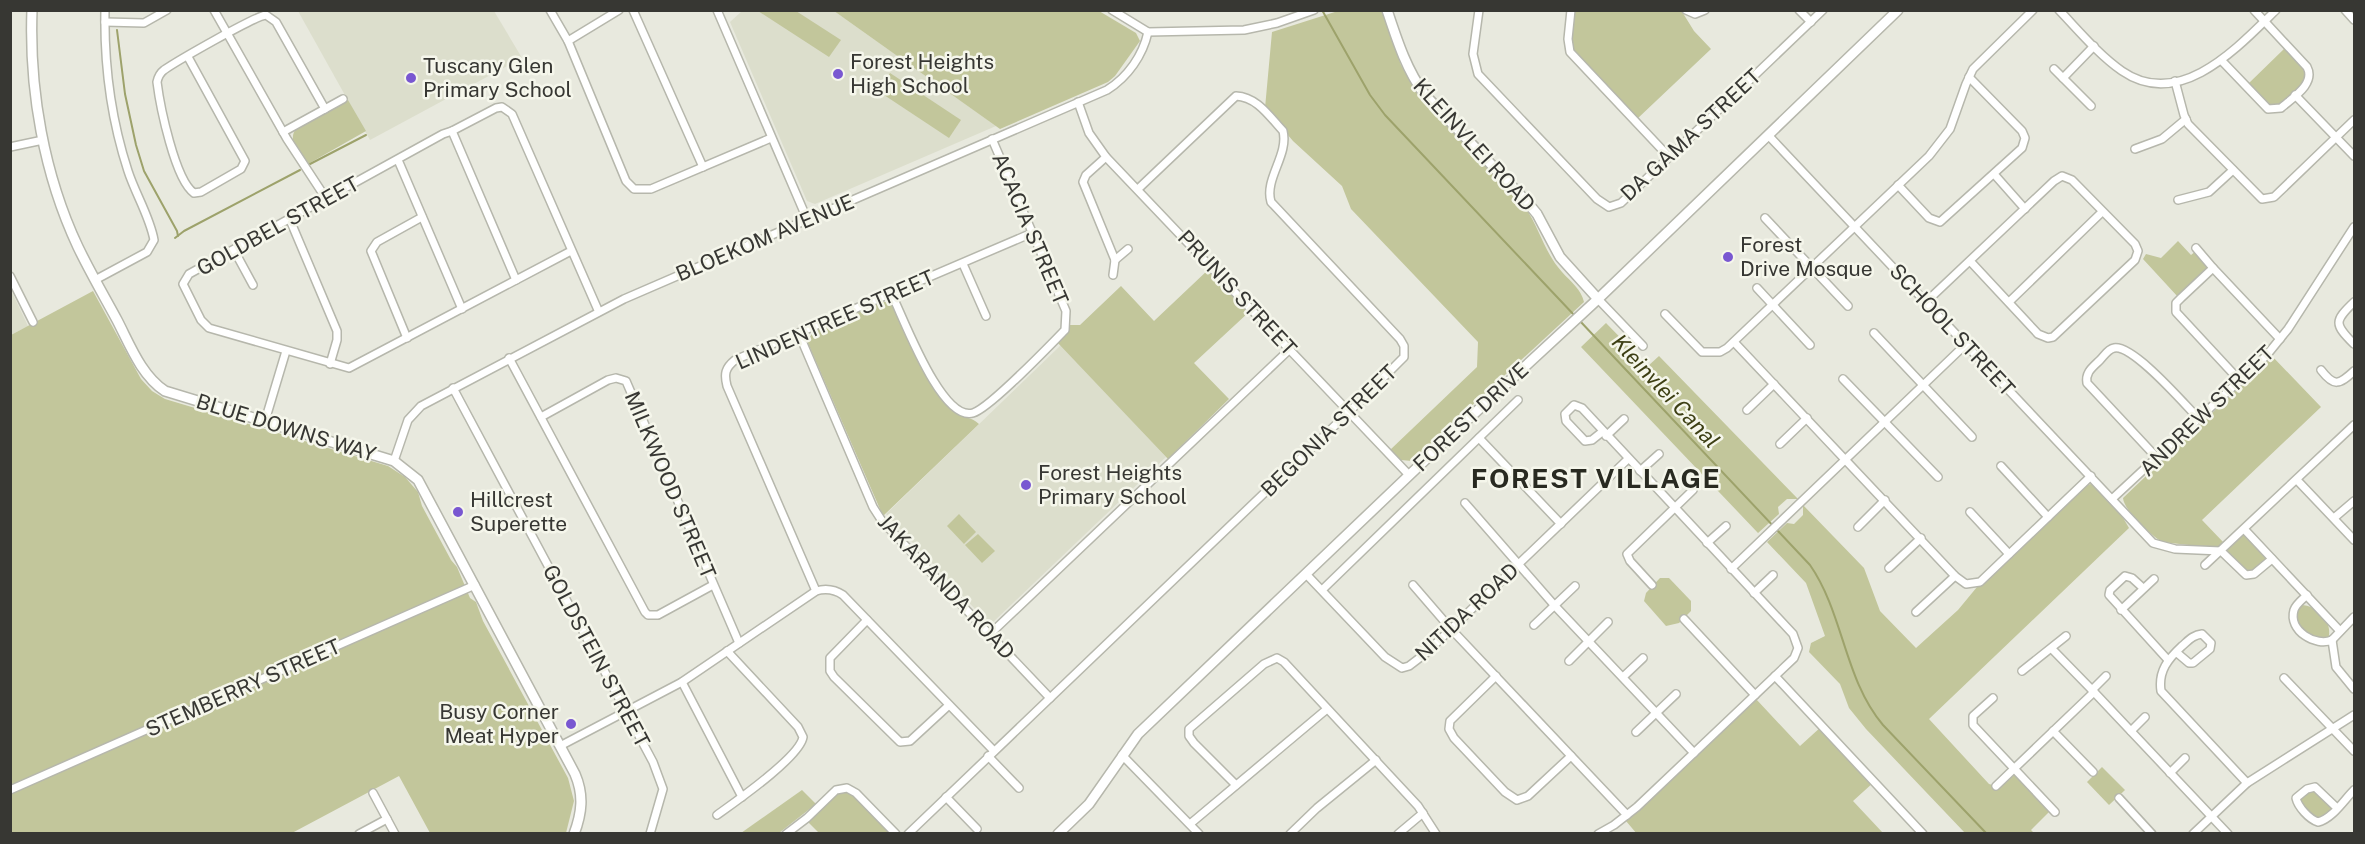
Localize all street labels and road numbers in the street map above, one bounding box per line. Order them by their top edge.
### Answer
street label: DA GAMA STREET [1615,63,1766,206]
street label: KLEINVLEI ROAD [1408,73,1541,216]
street label: ACACIA STREET [987,149,1074,308]
street label: GOLDBEL STREET [192,171,363,281]
street label: BLOEKOM AVENUE [672,189,858,286]
street label: PRUNIS STREET [1173,225,1302,361]
street label: SCHOOL STREET [1885,258,2020,401]
street label: LINDENTREE STREET [732,264,938,375]
street label: ANDREW STREET [2134,340,2279,481]
street label: FOREST DRIVE [1408,357,1533,476]
street label: BEGONIA STREET [1256,359,1402,502]
street label: BLUE DOWNS WAY [193,388,379,467]
street label: MILKWOOD STREET [620,388,721,582]
street label: JAKARANDA ROAD [873,509,1020,664]
street label: NITIDA ROAD [1410,557,1524,666]
street label: GOLDSTEIN STREET [538,560,655,751]
street label: STEMBERRY STREET [142,633,344,742]

